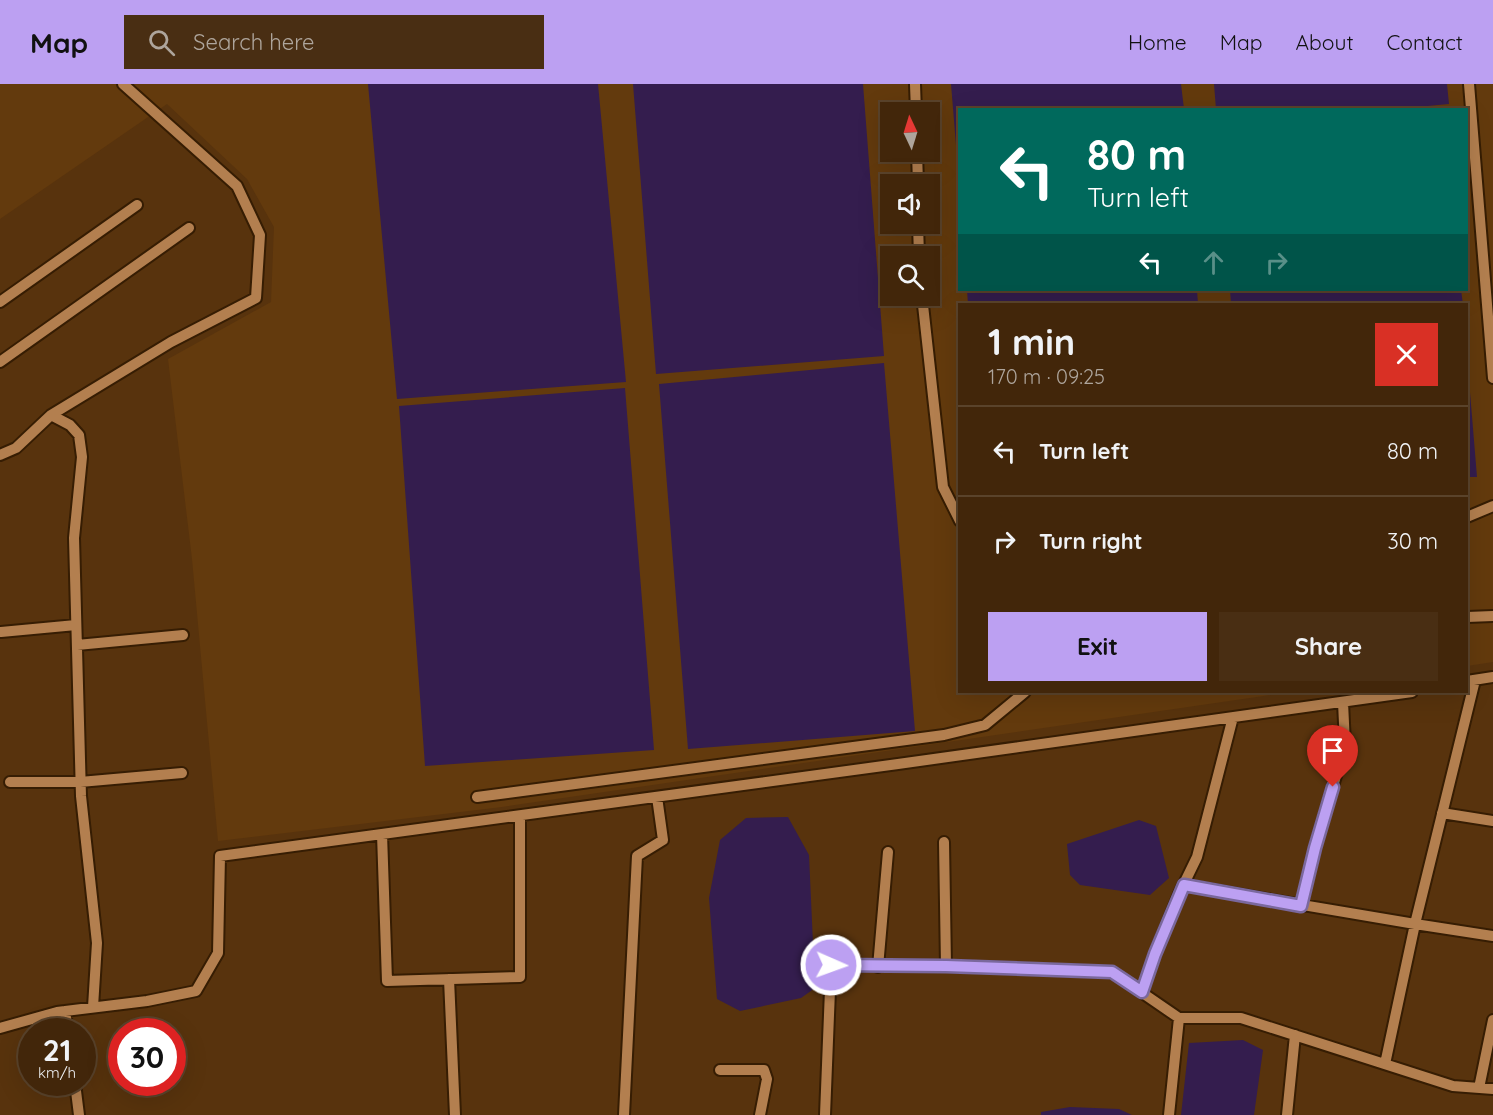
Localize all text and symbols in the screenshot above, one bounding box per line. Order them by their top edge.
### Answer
search box [124,15,544,69]
text: Map [30,25,88,60]
icon: search [145,26,178,59]
text: Search here [193,28,315,56]
text: Home [1128,29,1187,55]
text: Map [1220,29,1263,55]
text: About [1296,29,1354,55]
text: Contact [1387,29,1463,55]
north arrow [880,102,940,162]
map controls [880,102,940,306]
text: 80 m [1087,128,1186,181]
icon: left [988,132,1066,210]
button: sound [880,174,940,234]
text: Turn left [1087,180,1189,214]
button: search [880,246,940,306]
icon: left [1134,246,1167,279]
icon: ahead [1197,246,1230,279]
icon: right [1260,246,1293,279]
text: 1 min [988,319,1075,364]
button: close [1375,323,1438,386]
text: 170 m · 09:25 [988,364,1105,389]
icon: left [988,435,1021,468]
text: Turn left [1039,437,1129,465]
text: 80 m [1387,437,1438,465]
icon: right [988,525,1021,558]
text: Turn right [1039,527,1143,555]
text: 30 m [1387,527,1438,555]
button: Exit [988,612,1207,681]
button: Share [1219,612,1438,681]
pin [1307,725,1358,787]
icon: arrive [1316,734,1349,767]
position arrow [799,933,863,997]
speed limit sign: 30 [108,1018,186,1096]
text: 21 [43,1031,71,1069]
text: km/h [38,1063,76,1082]

